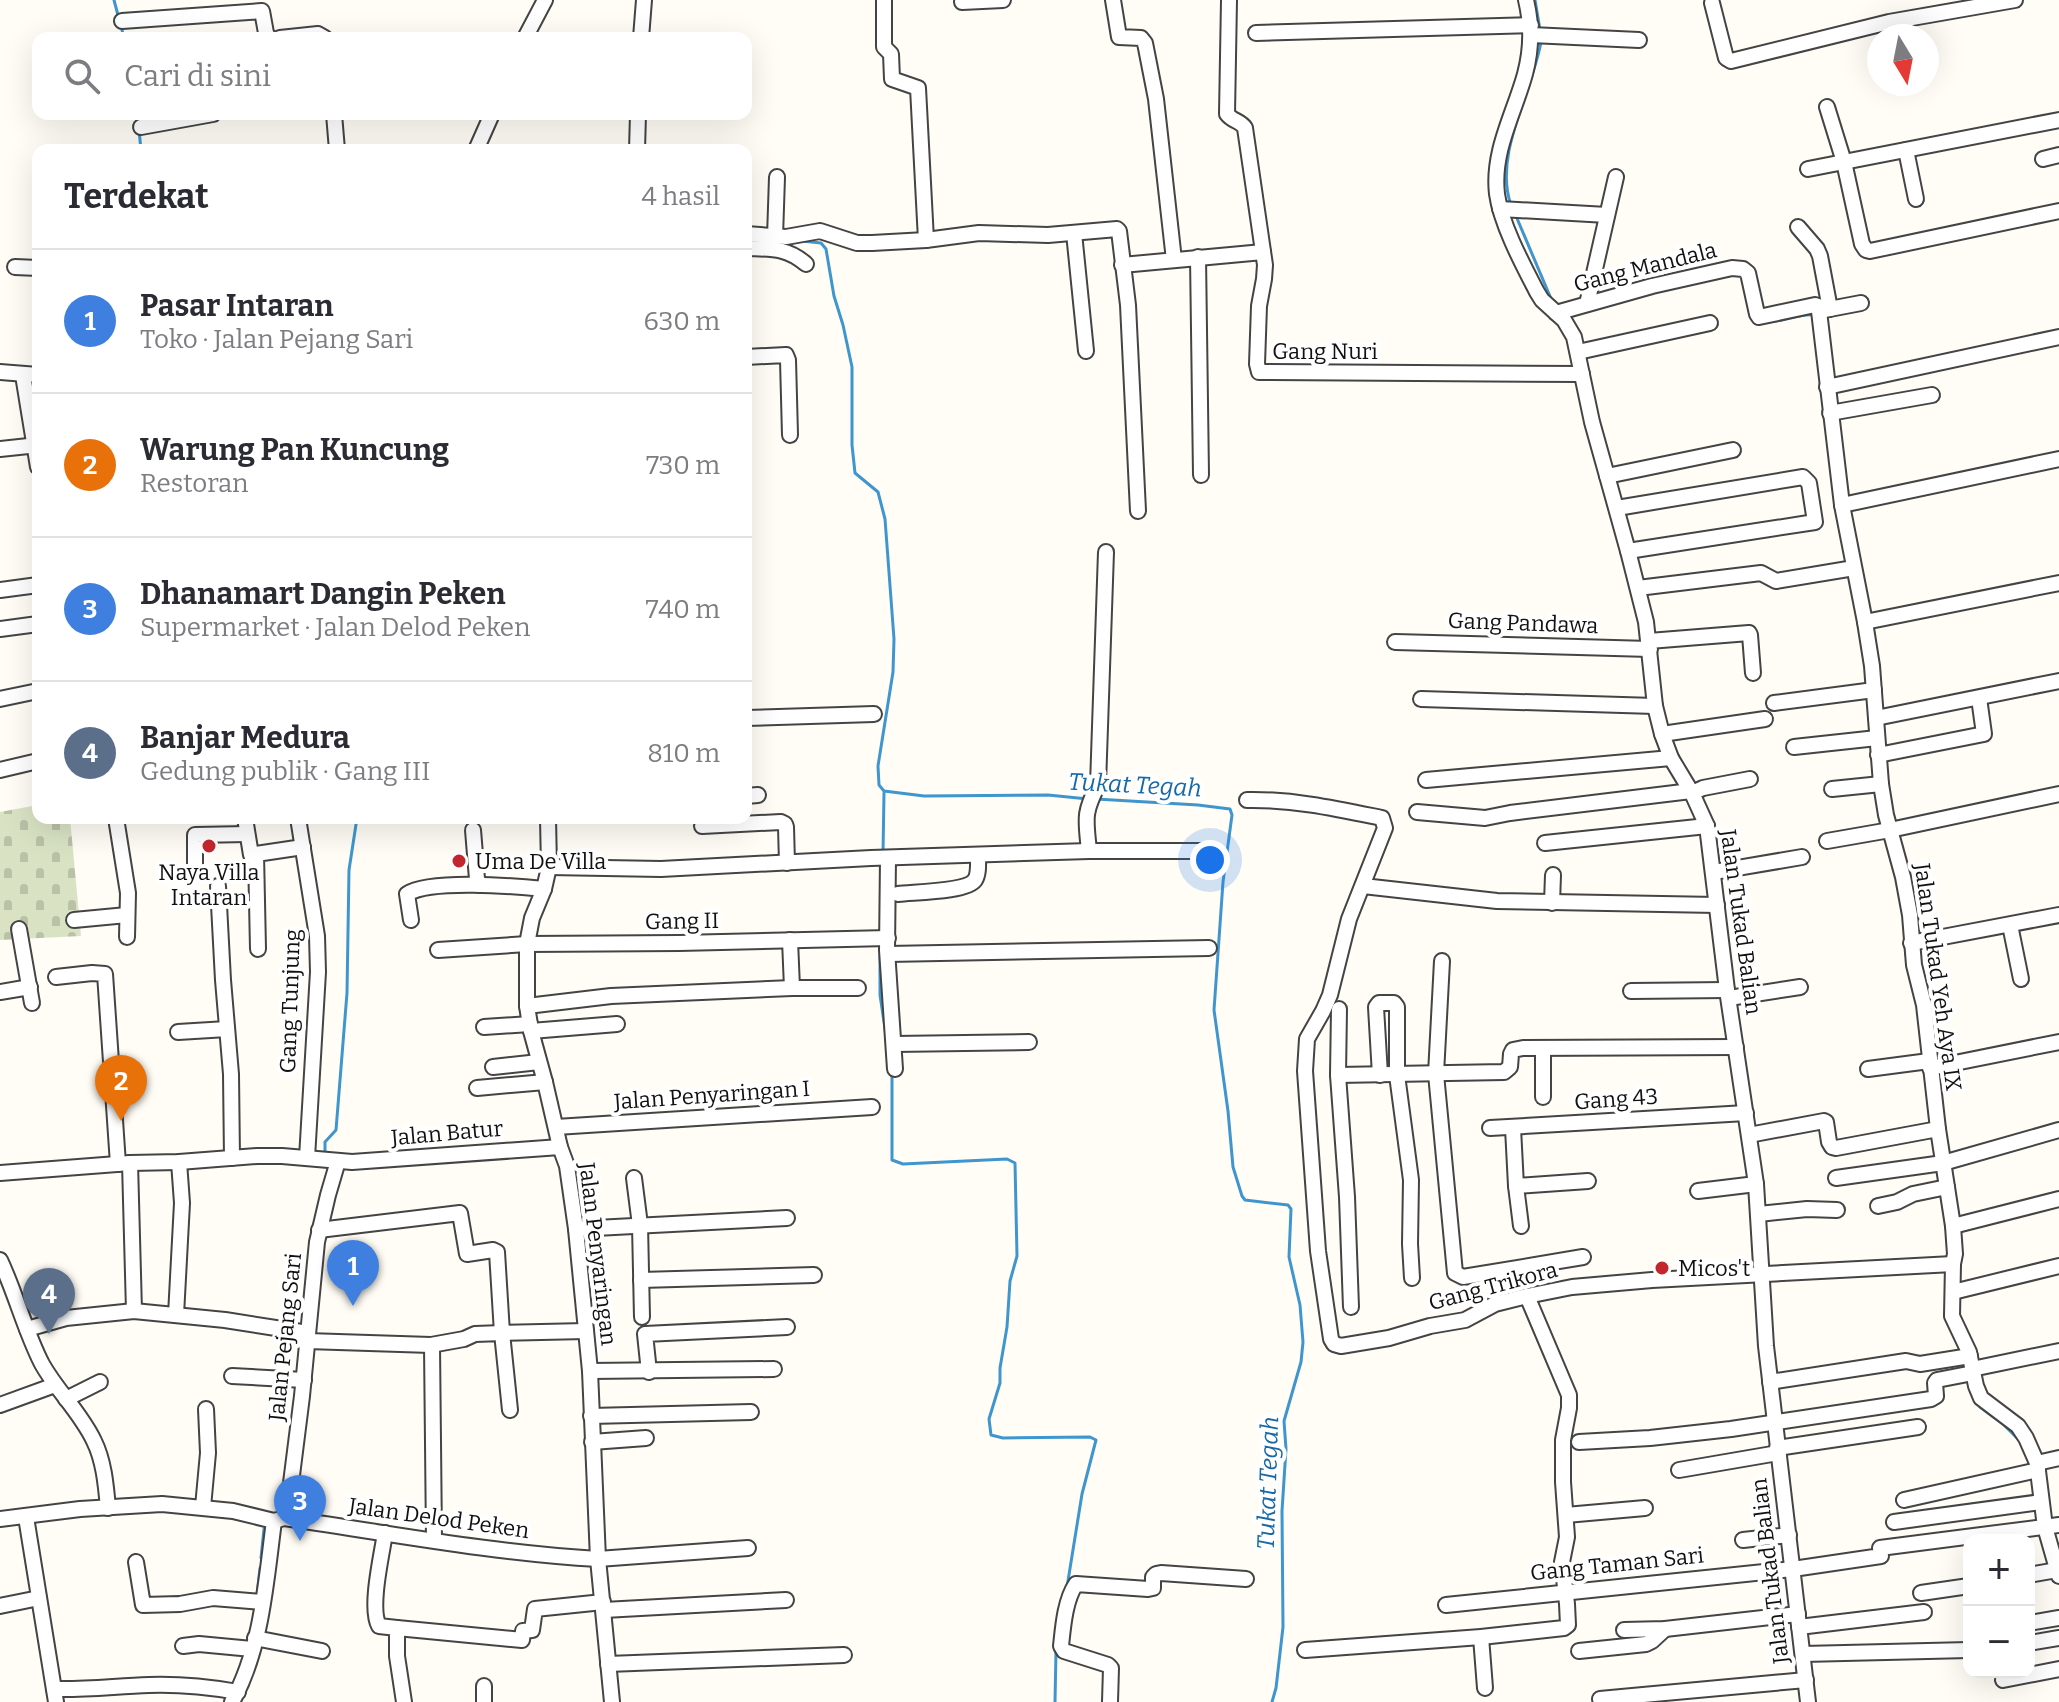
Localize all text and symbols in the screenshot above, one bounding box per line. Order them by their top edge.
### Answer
north arrow [1867,24,1939,96]
search box [32,32,752,120]
icon: search [60,54,104,98]
text: Cari di sini [124,58,271,94]
text: Terdekat [64,176,209,217]
text: 4 hasil [642,181,720,212]
street label: Gang Mandala [1571,236,1719,298]
text: Pasar Intaran [140,288,334,324]
text: 1 [84,306,96,337]
text: 630 m [644,306,720,337]
text: Toko · Jalan Pejang Sari [140,324,413,355]
street label: Gang Nuri [1272,338,1378,365]
text: Warung Pan Kuncung [140,432,449,468]
text: 2 [83,450,97,481]
text: 730 m [646,450,720,481]
text: Restoran [140,468,249,499]
text: Dhanamart Dangin Peken [140,576,506,612]
text: 3 [83,594,97,625]
text: 740 m [645,594,720,625]
street label: Gang Pandawa [1447,607,1599,639]
text: Supermarket · Jalan Delod Peken [140,612,530,643]
text: Banjar Medura [140,720,350,756]
text: 4 [82,738,98,769]
text: 810 m [647,738,720,769]
text: Gedung publik · Gang III [140,756,430,787]
water label: Tukat Tegah [1068,768,1202,802]
street label: Jalan Tukad Balian [1714,827,1767,1016]
marker: Naya Villa Intaran [200,837,218,855]
your location [1190,840,1230,880]
place label: Uma De Villa [475,848,606,875]
marker: Uma De Villa [450,852,468,870]
place label: Naya Villa Intaran [158,859,260,911]
street label: Jalan Tukad Yeh Aya IX [1909,860,1967,1093]
street label: Gang II [645,907,719,935]
street label: Gang Tunjung [274,928,306,1074]
pin: 2 [95,1055,147,1121]
street label: Jalan Penyaringan I [612,1075,811,1115]
street label: Gang 43 [1573,1083,1659,1115]
street label: Jalan Batur [389,1115,504,1151]
street label: Jalan Penyaringan [573,1160,623,1347]
pin: 1 [327,1240,379,1306]
street label: Jalan Pejang Sari [263,1251,307,1423]
place label: Micos't [1678,1255,1750,1282]
street label: Gang Trikora [1426,1256,1560,1316]
marker: Micos't [1653,1259,1671,1277]
pin: 4 [23,1268,75,1334]
water label: Tukat Tegah [1252,1416,1284,1550]
pin: 3 [274,1475,326,1541]
street label: Jalan Tukad Balian [1745,1477,1795,1666]
street label: Jalan Delod Peken [346,1492,531,1544]
map controls [1963,1534,2035,1678]
button: + [1963,1534,2035,1606]
street label: Gang Taman Sari [1529,1541,1706,1587]
button: − [1963,1606,2035,1678]

